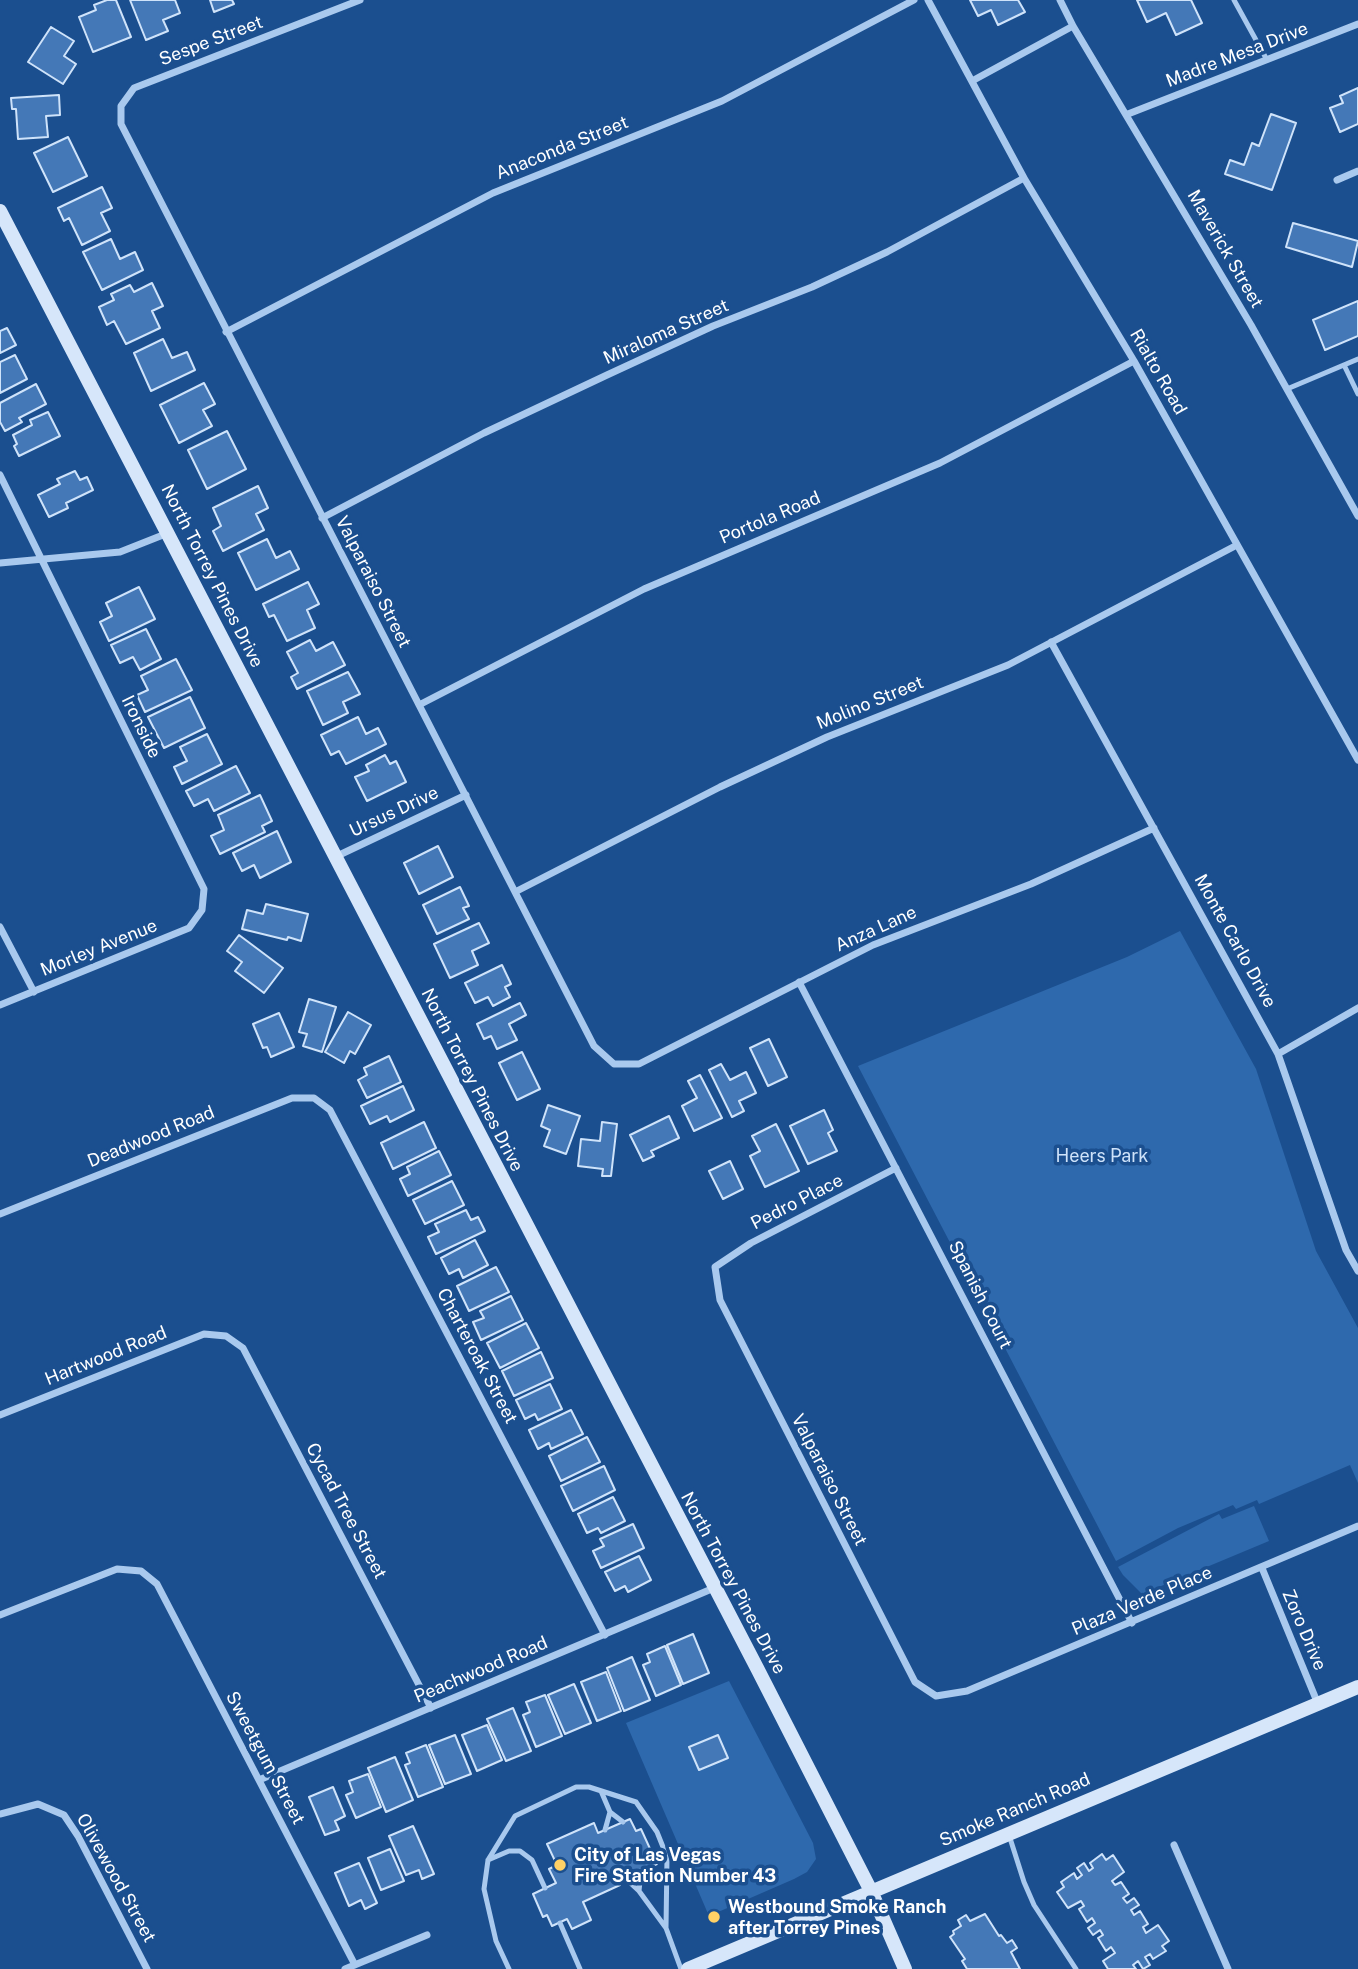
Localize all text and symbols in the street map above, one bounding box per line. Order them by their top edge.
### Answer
street label: Sespe Street [156,11,266,71]
street label: Madre Mesa Drive [1163,18,1311,92]
street label: Anaconda Street [493,112,631,184]
street label: Maverick Street [1182,186,1268,312]
street label: Miraloma Street [600,295,732,369]
street label: Rialto Road [1125,325,1191,419]
street label: North Torrey Pines Drive [156,481,268,671]
street label: Portola Road [716,487,824,549]
street label: Valparaiso Street [331,513,415,651]
street label: Molino Street [813,672,927,734]
street label: Ironside [117,692,165,762]
street label: Ursus Drive [346,782,442,842]
street label: Monte Carlo Drive [1189,871,1281,1011]
street label: Anza Lane [832,901,920,957]
street label: Morley Avenue [38,915,160,981]
street label: North Torrey Pines Drive [416,985,528,1175]
street label: Deadwood Road [84,1102,218,1172]
park label: Heers Park [1056,1145,1148,1167]
street label: Pedro Place [747,1170,847,1234]
street label: Spanish Court [944,1237,1016,1353]
street label: Charteroak Street [432,1285,522,1427]
street label: Hartwood Road [42,1322,170,1390]
street label: Valparaiso Street [787,1411,871,1549]
street label: Cycad Tree Street [301,1439,391,1583]
street label: North Torrey Pines Drive [676,1488,790,1678]
street label: Plaza Verde Place [1069,1562,1215,1640]
street label: Zoro Drive [1277,1586,1331,1674]
street label: Peachwood Road [411,1632,551,1708]
street label: Sweetgum Street [221,1688,309,1828]
street label: Smoke Ranch Road [936,1769,1094,1851]
street label: Olivewood Street [72,1810,160,1946]
place label: City of Las Vegas Fire Station Number 43 [574,1844,776,1886]
marker: City of Las Vegas Fire Station Number 43 [552,1857,568,1873]
place label: Westbound Smoke Ranch after Torrey Pines [728,1896,946,1938]
marker: Westbound Smoke Ranch after Torrey Pines [706,1909,722,1925]

